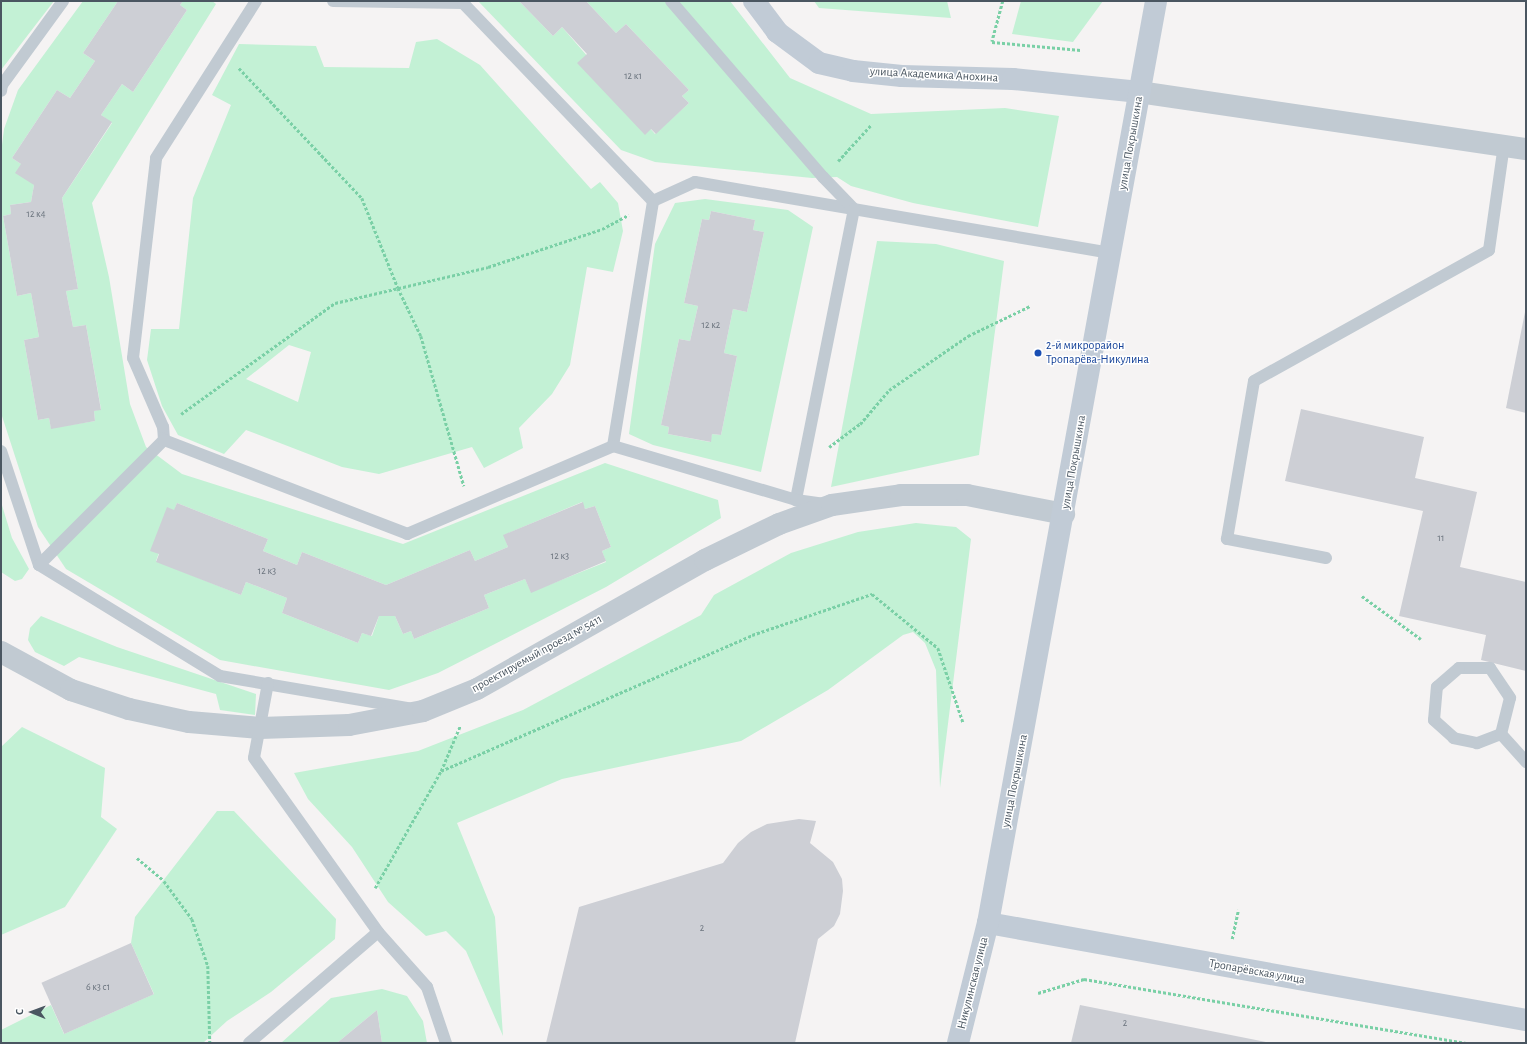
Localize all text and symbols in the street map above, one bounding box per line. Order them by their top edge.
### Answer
street label: улица Академика Анохина [869,64,999,86]
house number: 12 к1 [624,71,642,83]
street label: улица Покрышкина [1116,95,1146,191]
house number: 12 к4 [26,209,46,221]
house number: 12 к2 [702,320,720,332]
place label: 2-й микрорайон Тропарёва-Никулина [1046,339,1149,367]
marker: 2-й микрорайон Тропарёва-Никулина [1033,348,1043,358]
street label: улица Покрышкина [1059,414,1089,510]
house number: 11 [1438,533,1444,545]
house number: 12 к3 [551,551,569,563]
house number: 12 к3 [258,566,276,578]
street label: проектируемый проезд № 5411 [469,612,605,696]
street label: улица Покрышкина [999,733,1031,829]
house number: 2 [700,923,704,935]
street label: Никулинская улица [955,935,991,1031]
street label: Тропарёвская улица [1208,956,1306,988]
house number: 6 к3 с1 [86,982,110,994]
north arrow [12,992,52,1032]
text: С [14,1009,25,1015]
house number: 2 [1123,1018,1127,1030]

